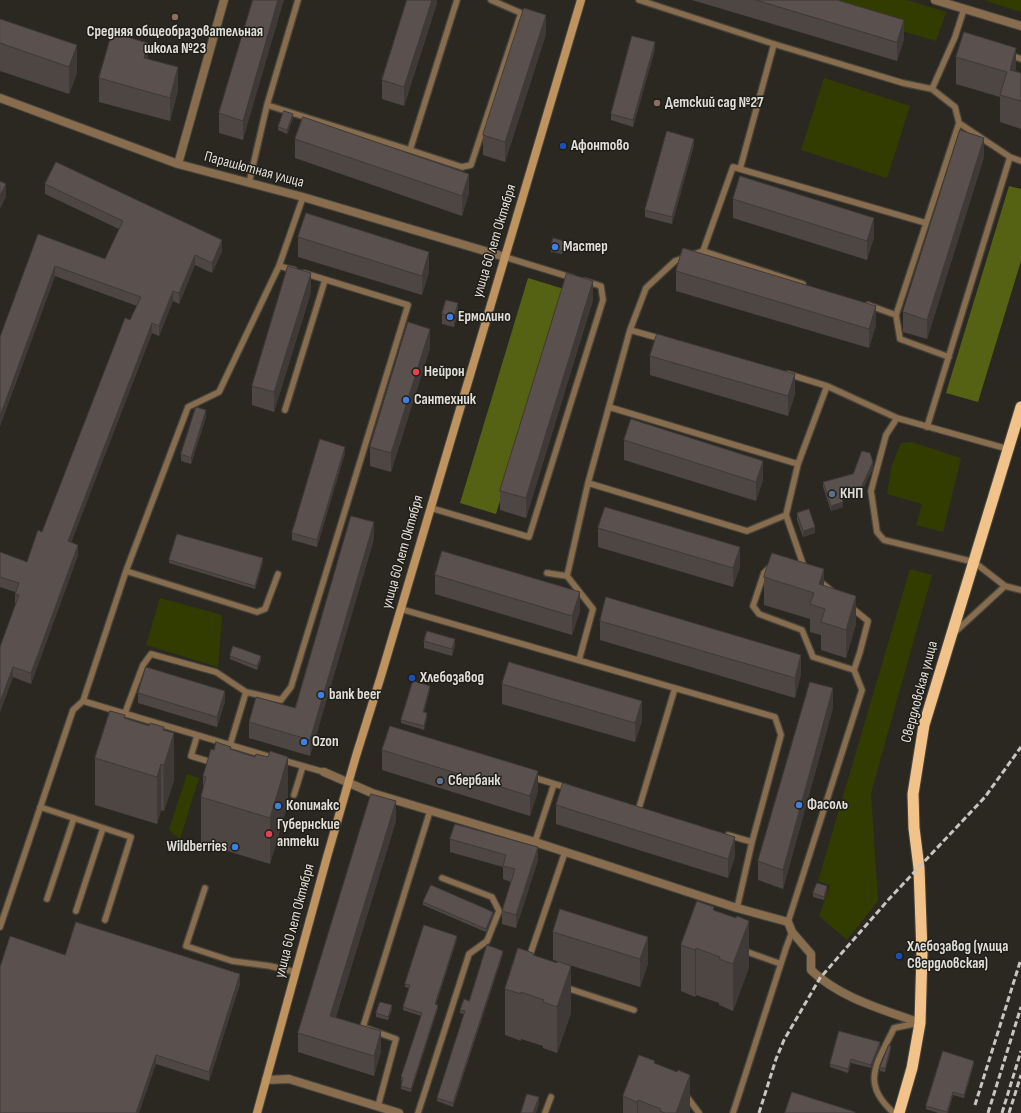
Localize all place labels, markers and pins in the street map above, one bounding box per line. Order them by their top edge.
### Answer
marker: Средняя общеобразовательная школа №23 [170,12,180,22]
place label: Средняя общеобразовательная школа №23 [87,23,263,58]
place label: Детский сад №27 [665,94,764,112]
marker: Детский сад №27 [652,98,662,108]
place label: Афонтово [571,137,629,155]
marker: Афонтово [558,141,568,151]
place label: Мастер [563,238,608,256]
marker: Мастер [550,242,560,252]
place label: Ермолино [458,308,511,326]
marker: Ермолино [445,312,455,322]
place label: Нейрон [424,363,465,381]
marker: Нейрон [411,367,421,377]
place label: Сантехник [414,391,476,409]
marker: Сантехник [401,395,411,405]
place label: КНП [840,485,863,503]
marker: КНП [827,489,837,499]
place label: Хлебозавод [420,669,484,687]
marker: Хлебозавод [407,673,417,683]
place label: bank beer [329,686,381,704]
marker: bank beer [316,690,326,700]
place label: Ozon [312,733,339,751]
marker: Ozon [299,737,309,747]
place label: Сбербанк [448,772,501,790]
marker: Сбербанк [435,776,445,786]
place label: Фасоль [807,796,848,814]
place label: Копимакс [286,797,339,815]
marker: Фасоль [794,800,804,810]
marker: Копимакс [273,801,283,811]
place label: Губернские аптеки [277,816,340,851]
marker: Губернские аптеки [264,829,274,839]
place label: Wildberries [166,838,227,856]
marker: Wildberries [230,842,240,852]
place label: Хлебозавод (улица Свердловская) [907,938,1008,973]
marker: Хлебозавод (улица Свердловская) [894,951,904,961]

